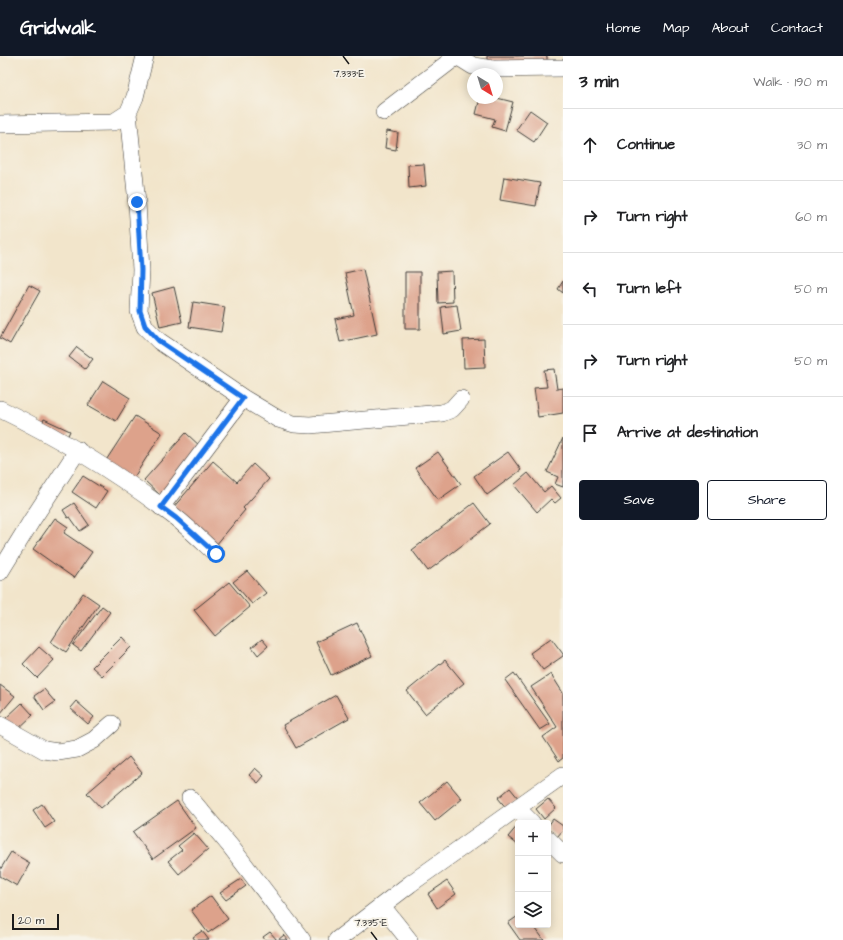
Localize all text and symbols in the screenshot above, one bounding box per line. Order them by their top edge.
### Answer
text: Gridwalk [20,15,96,42]
text: Home [606,18,641,38]
text: Map [663,18,689,38]
text: About [711,18,749,38]
text: Contact [771,18,823,38]
text: 7.333°E [334,67,365,81]
north arrow [467,68,503,104]
text: 3 min [579,70,619,94]
text: Walk · 190 m [753,73,827,91]
icon: ahead [579,134,601,156]
text: Continue [617,134,675,155]
text: 30 m [797,136,827,154]
route end [128,193,146,211]
icon: right [579,206,601,228]
text: Turn right [617,206,688,227]
text: 60 m [795,208,827,226]
icon: left [579,278,601,300]
text: Turn left [617,278,681,299]
text: 50 m [794,280,827,298]
icon: right [579,350,601,372]
text: Turn right [617,350,688,371]
text: 50 m [794,352,827,370]
icon: arrive [579,422,601,444]
text: Arrive at destination [617,422,758,443]
button: Save [579,480,699,520]
button: Share [707,480,827,520]
route start [207,545,225,563]
map controls [515,820,551,928]
button: + [515,820,551,856]
button: − [515,856,551,892]
button: layers [515,892,551,928]
scale bar [12,912,59,931]
text: 20 m [18,913,44,928]
text: 7.335°E [355,916,388,930]

